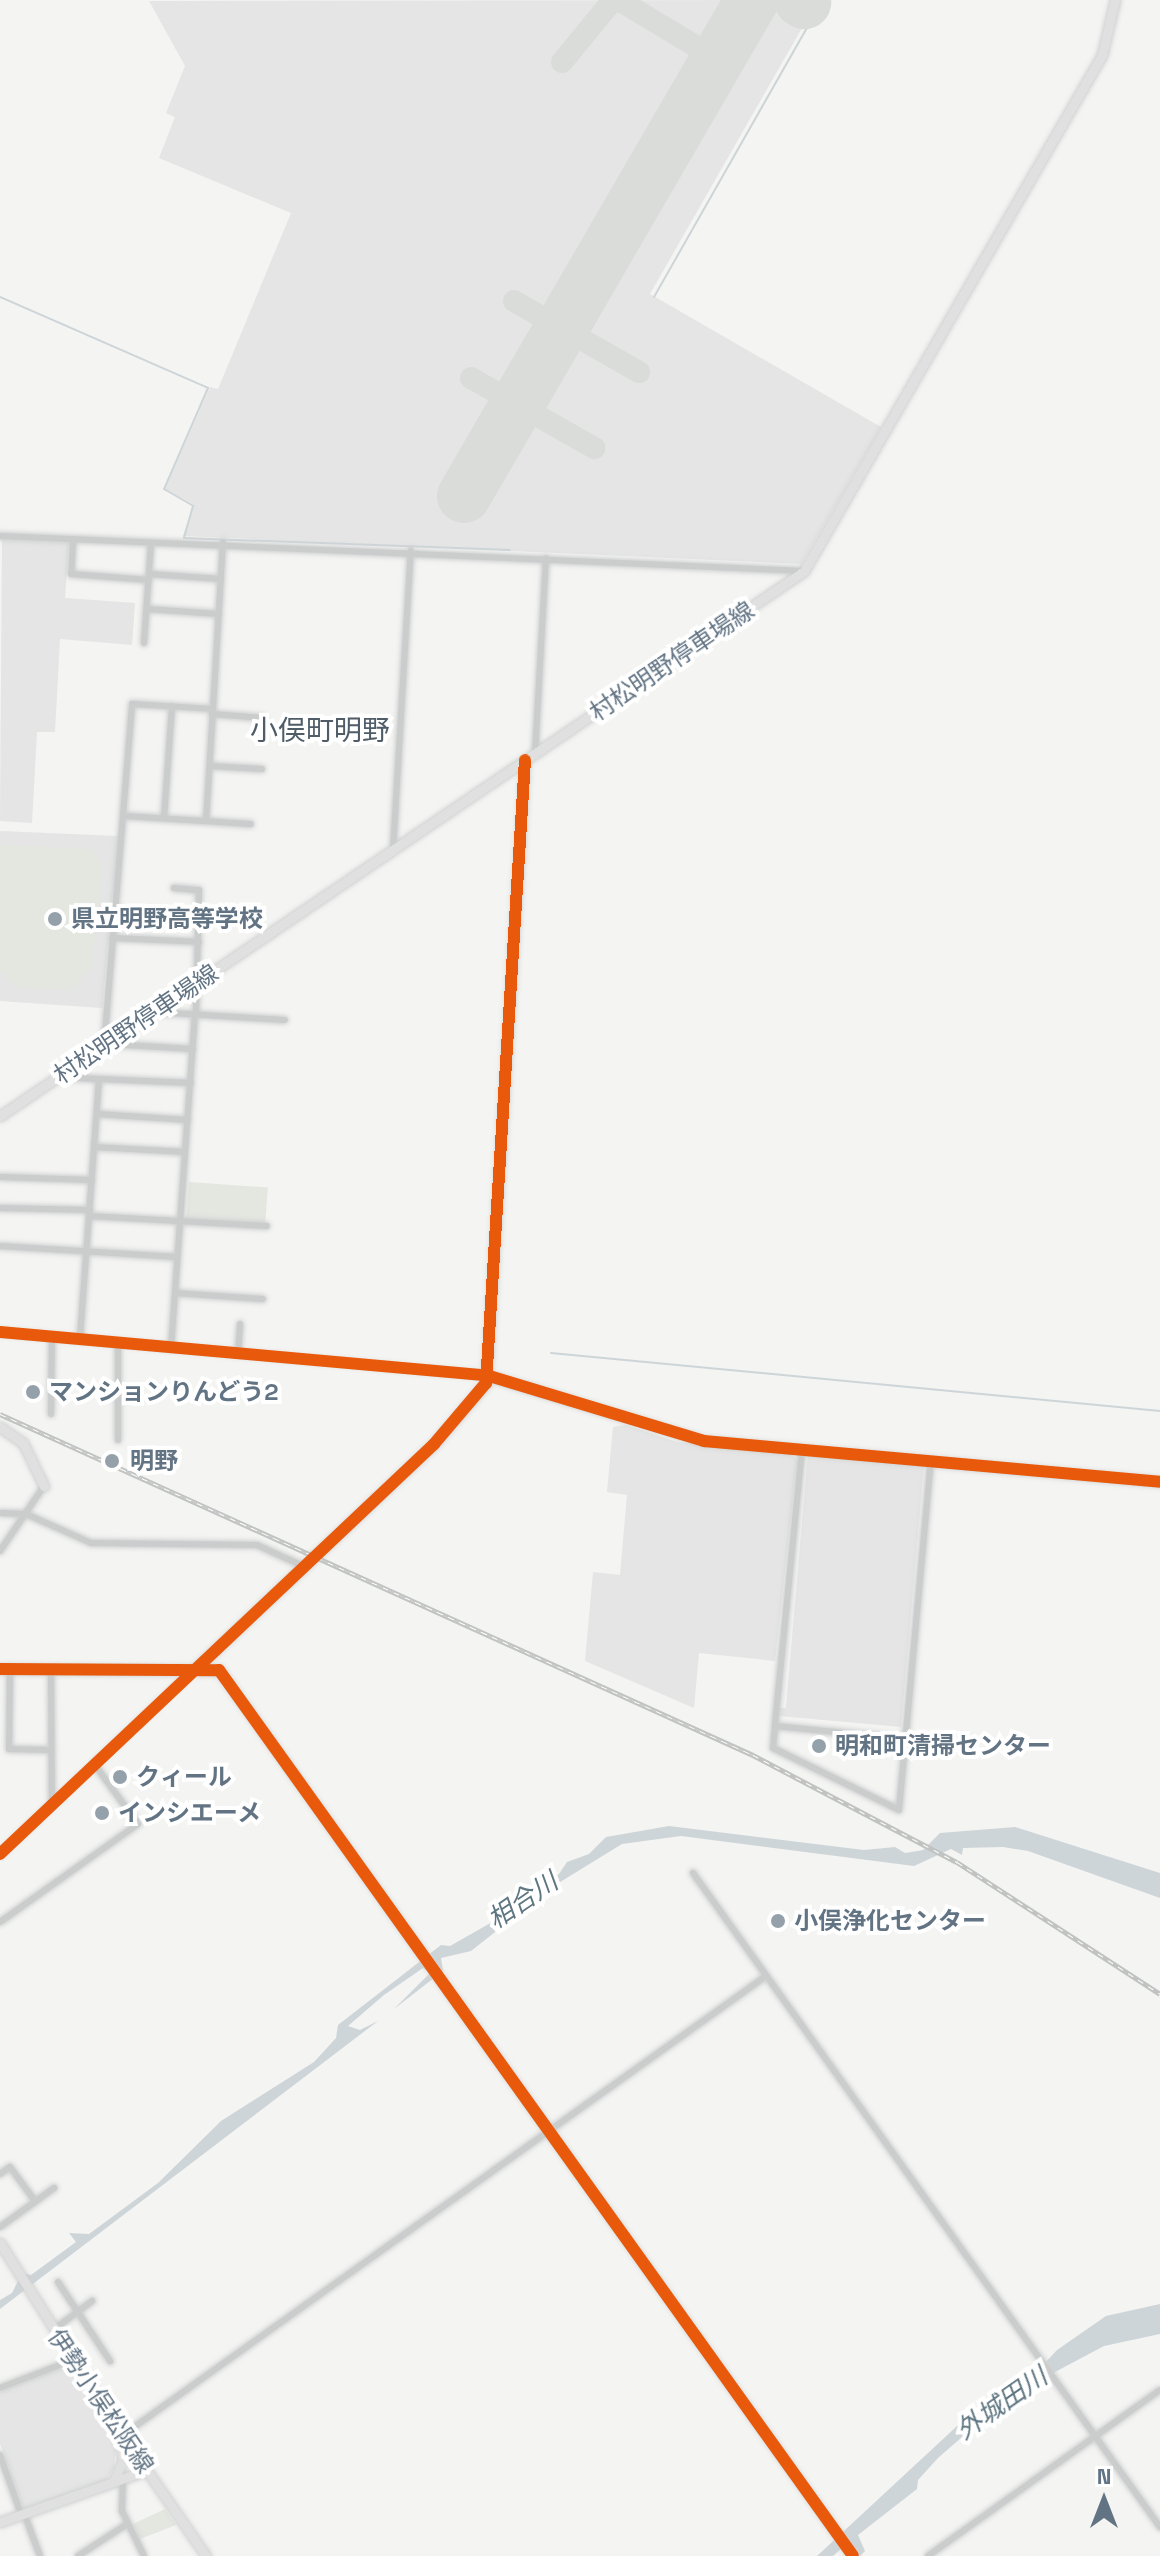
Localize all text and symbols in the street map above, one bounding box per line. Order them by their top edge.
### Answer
street label: 村松明野停車場線 [584,595,760,727]
district label: 小俣町明野 [250,713,390,747]
place label: 県立明野高等学校 [71,905,263,933]
marker: 県立明野高等学校 [46,910,64,928]
street label: 村松明野停車場線 [48,958,224,1090]
place label: マンションりんどう2 [49,1378,279,1406]
marker: マンションりんどう2 [24,1383,42,1401]
place label: 明野 [130,1447,178,1475]
marker: 明野 [101,1450,123,1472]
place label: 明和町清掃センター [835,1732,1051,1760]
marker: 明和町清掃センター [810,1737,828,1755]
place label: クィール [136,1763,232,1791]
marker: クィール [111,1768,129,1786]
place label: インシエーメ [118,1799,262,1827]
marker: インシエーメ [93,1804,111,1822]
water label: 相合川 [482,1866,564,1936]
place label: 小俣浄化センター [794,1907,986,1935]
marker: 小俣浄化センター [769,1912,787,1930]
street label: 伊勢小俣松阪線 [42,2323,160,2479]
water label: 外城田川 [950,2361,1054,2447]
north arrow [1064,2460,1144,2540]
text: N [1097,2462,1111,2490]

